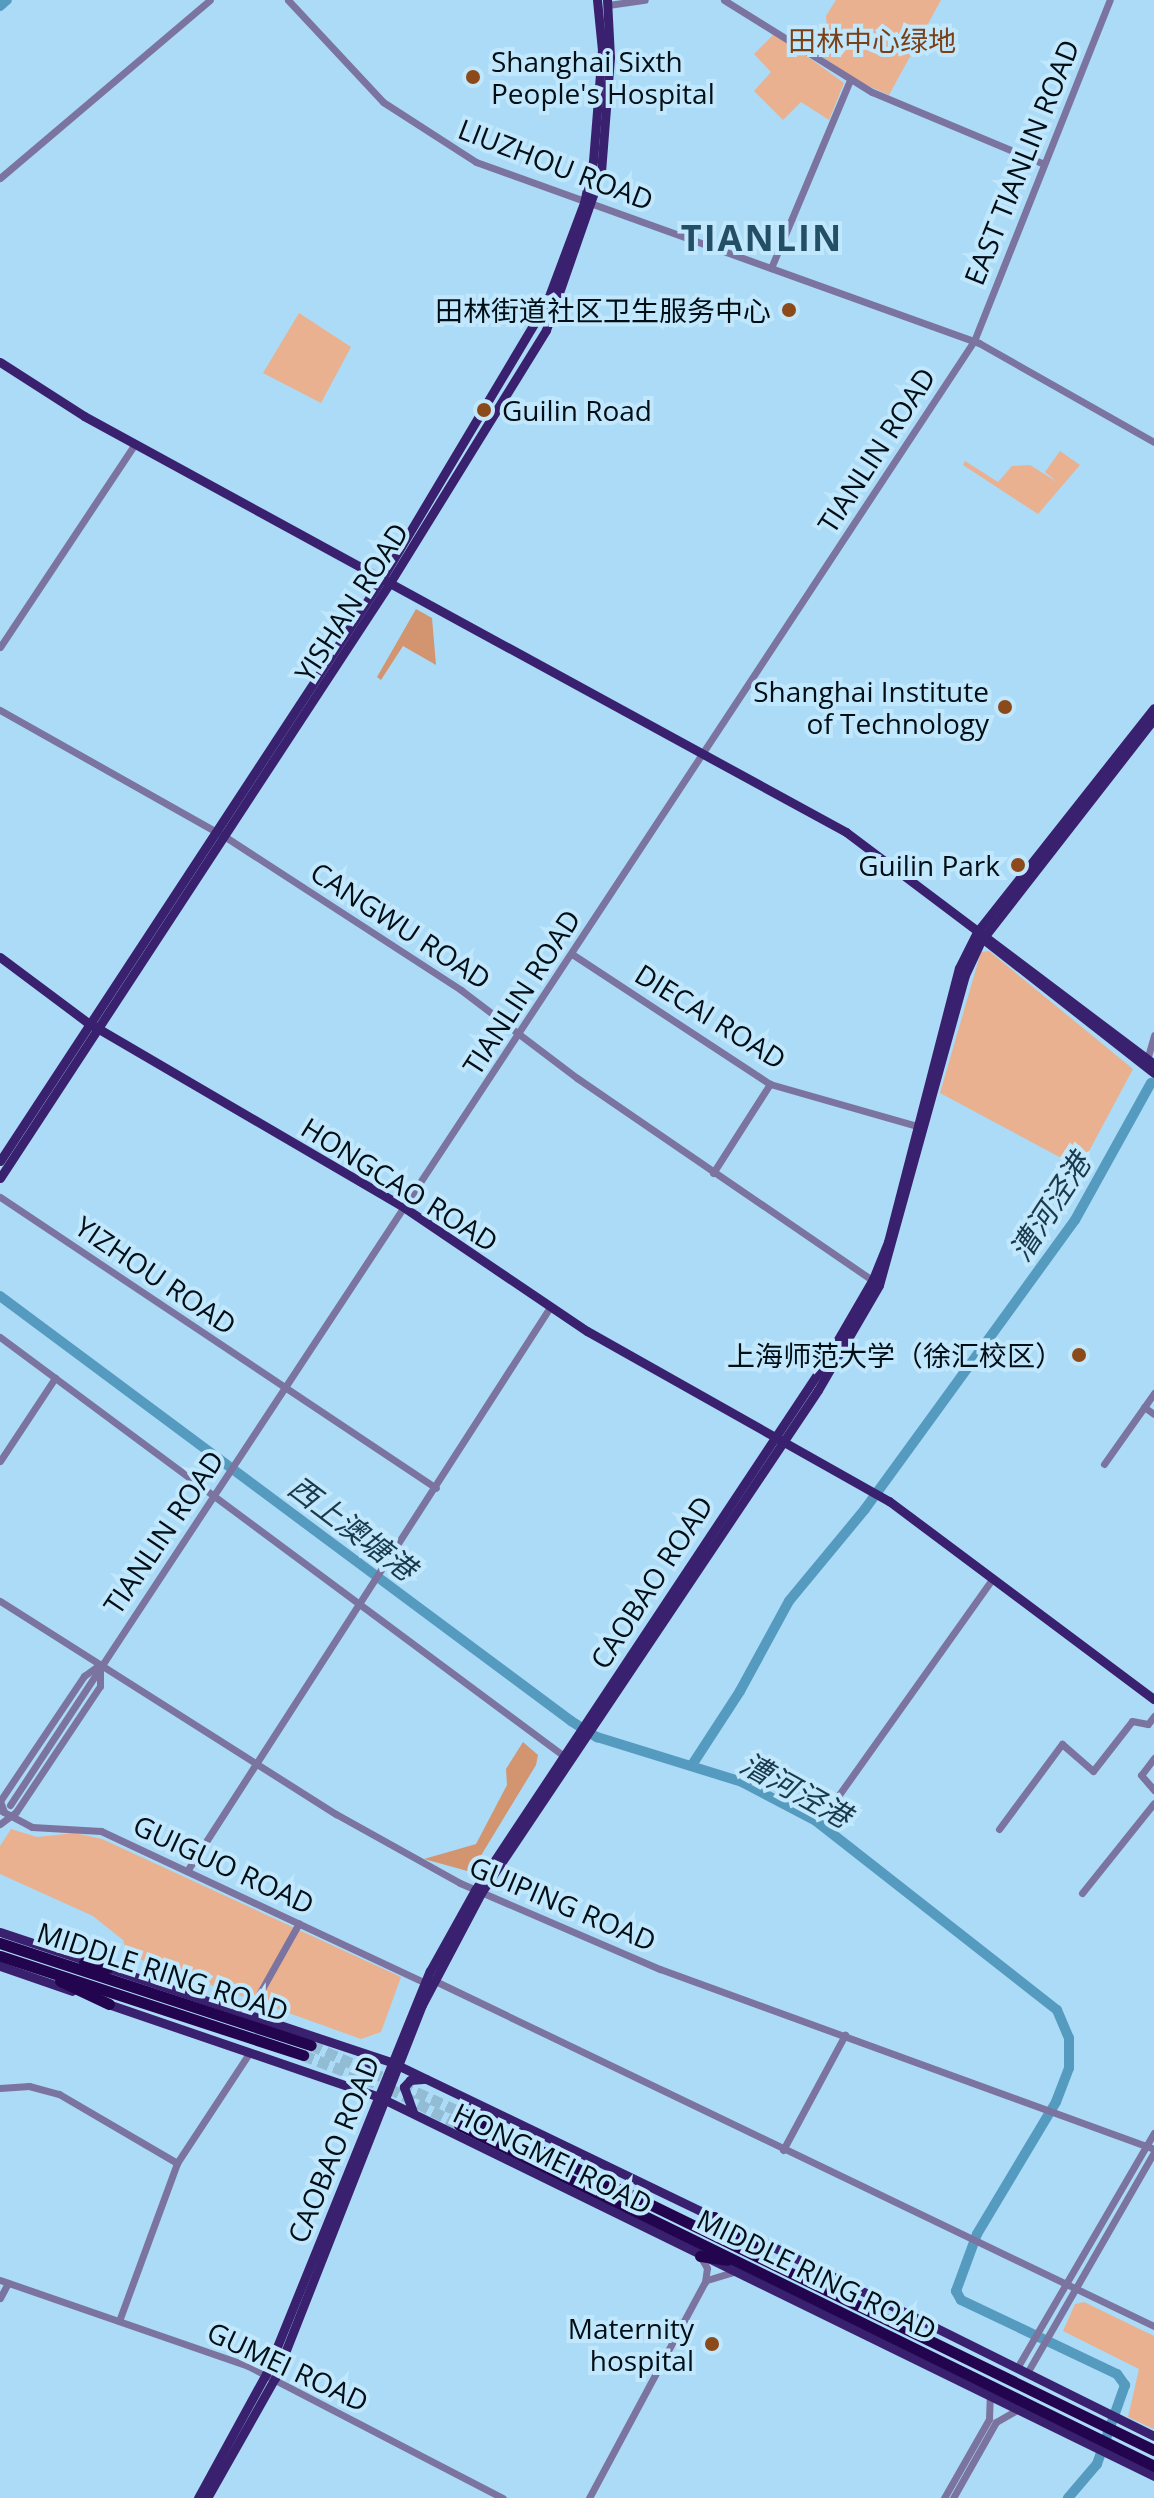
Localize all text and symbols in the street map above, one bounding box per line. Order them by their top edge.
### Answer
park label: 田林中心绿地 [788,23,956,57]
street label: EAST TIANLIN ROAD [956,35,1086,289]
place label: Shanghai Sixth People's Hospital [491,44,715,110]
marker: Shanghai Sixth People's Hospital [462,66,484,88]
street label: LIUZHOU ROAD [454,111,658,217]
district label: TIANLIN [681,216,843,260]
place label: 田林街道社区卫生服务中心 [435,293,771,327]
marker: 田林街道社区卫生服务中心 [778,299,800,321]
street label: TIANLIN ROAD [810,361,942,539]
place label: Guilin Road [502,393,652,427]
marker: Guilin Road [473,399,495,421]
street label: YISHAN ROAD [287,516,415,688]
place label: Shanghai Institute of Technology [753,674,989,740]
marker: Shanghai Institute of Technology [996,698,1014,716]
place label: Guilin Park [858,848,1000,882]
street label: CANGWU ROAD [305,854,497,996]
marker: Guilin Park [1007,854,1029,876]
street label: TIANLIN ROAD [455,903,587,1081]
street label: DIECAI ROAD [629,956,793,1076]
street label: HONGCAO ROAD [296,1110,504,1258]
water label: 漕河泾港 [1002,1147,1098,1267]
street label: YIZHOU ROAD [69,1209,243,1341]
place label: 上海师范大学（徐汇校区） [727,1338,1063,1372]
marker: 上海师范大学（徐汇校区） [1070,1346,1088,1364]
street label: TIANLIN ROAD [96,1444,230,1620]
water label: 西上澳塘港 [281,1468,423,1588]
street label: CAOBAO ROAD [583,1489,719,1675]
water label: 漕河泾港 [735,1745,857,1835]
street label: GUIGUO ROAD [128,1807,320,1921]
street label: GUIPING ROAD [465,1849,661,1957]
street label: MIDDLE RING ROAD [33,1915,293,2027]
street label: CAOBAO ROAD [280,2050,386,2248]
street label: HONGMEI ROAD [448,2095,658,2221]
street label: MIDDLE RING ROAD [692,2201,942,2347]
place label: Maternity hospital [568,2311,694,2377]
street label: GUMEI ROAD [202,2314,374,2418]
marker: Maternity hospital [701,2333,723,2355]

